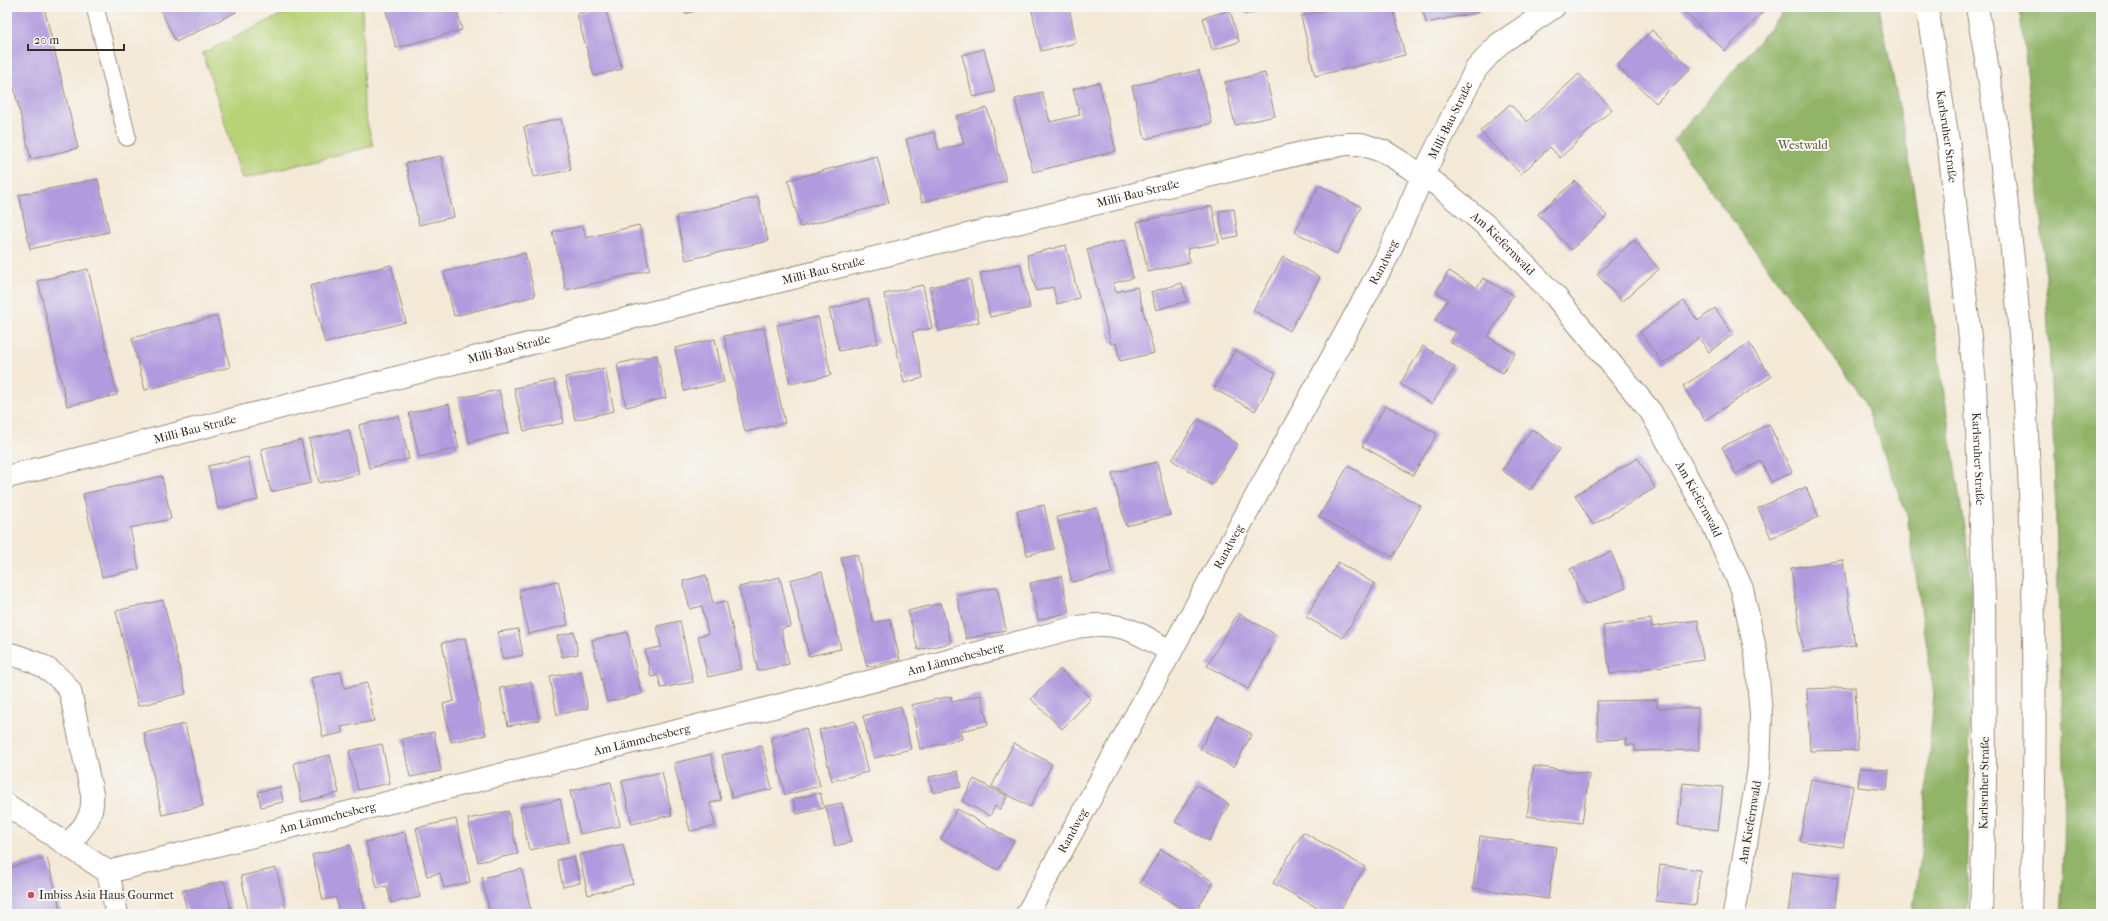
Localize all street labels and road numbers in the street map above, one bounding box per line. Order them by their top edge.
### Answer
street label: Milli-Bau-Straße [1425,79,1476,161]
street label: Karlsruher Straße [1933,89,1960,183]
street label: Milli-Bau-Straße [1095,176,1181,210]
street label: Am Kiefernwald [1467,208,1538,278]
street label: Randweg [1366,237,1401,287]
street label: Milli-Bau-Straße [780,254,866,287]
street label: Milli-Bau-Straße [466,332,552,366]
street label: Milli-Bau-Straße [152,412,238,446]
street label: Karlsruher Straße [1969,412,1987,506]
street label: Am Kiefernwald [1672,458,1725,540]
street label: Randweg [1210,521,1247,571]
street label: Am Lämmchesberg [905,639,1006,679]
street label: Am Lämmchesberg [591,721,692,759]
street label: Karlsruher Straße [1976,736,1992,830]
street label: Am Kiefernwald [1736,779,1764,866]
street label: Am Lämmchesberg [277,799,378,837]
street label: Randweg [1055,805,1091,856]

